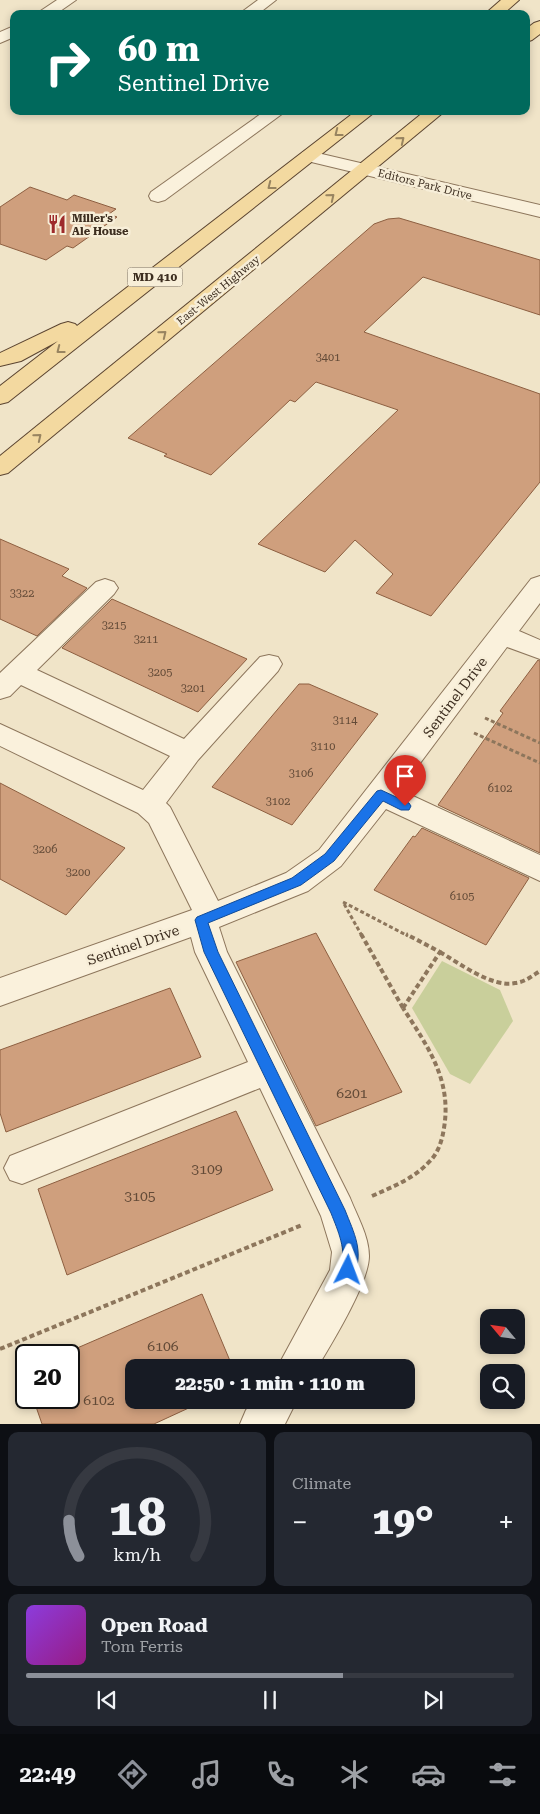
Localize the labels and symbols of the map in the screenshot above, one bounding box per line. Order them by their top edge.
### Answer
one-way arrow [335,128,344,136]
one-way arrow [395,137,404,146]
street label: Editors Park Drive [376,166,473,202]
one-way arrow [268,180,277,188]
one-way arrow [325,195,334,203]
place label: Miller's Ale House [72,212,129,238]
restaurant icon: Miller's Ale House [46,213,68,235]
street label: East-West Highway [174,253,263,328]
road number: MD 410 [128,268,182,286]
one-way arrow [158,331,167,340]
one-way arrow [57,345,66,353]
house number: 3401 [316,351,340,364]
one-way arrow [32,434,41,443]
house number: 3322 [10,587,34,600]
house number: 3215 [102,619,126,632]
house number: 3211 [134,633,158,646]
street label: Sentinel Drive [420,653,491,740]
house number: 3205 [148,666,172,679]
house number: 3201 [181,682,205,695]
house number: 3114 [333,714,358,727]
house number: 3110 [311,740,335,753]
pin [384,755,426,806]
house number: 3106 [289,767,313,780]
house number: 6102 [488,782,512,795]
house number: 3102 [266,795,290,808]
house number: 3206 [33,843,57,856]
house number: 3200 [66,866,90,879]
house number: 6105 [450,890,474,903]
street label: Sentinel Drive [85,922,181,968]
house number: 6201 [336,1085,368,1101]
house number: 3109 [191,1161,223,1177]
house number: 3105 [124,1188,156,1204]
position arrow [321,1243,373,1295]
north arrow [480,1309,525,1354]
house number: 6106 [147,1338,179,1354]
speed limit sign: 20 [15,1344,80,1409]
house number: 6102 [83,1392,115,1408]

